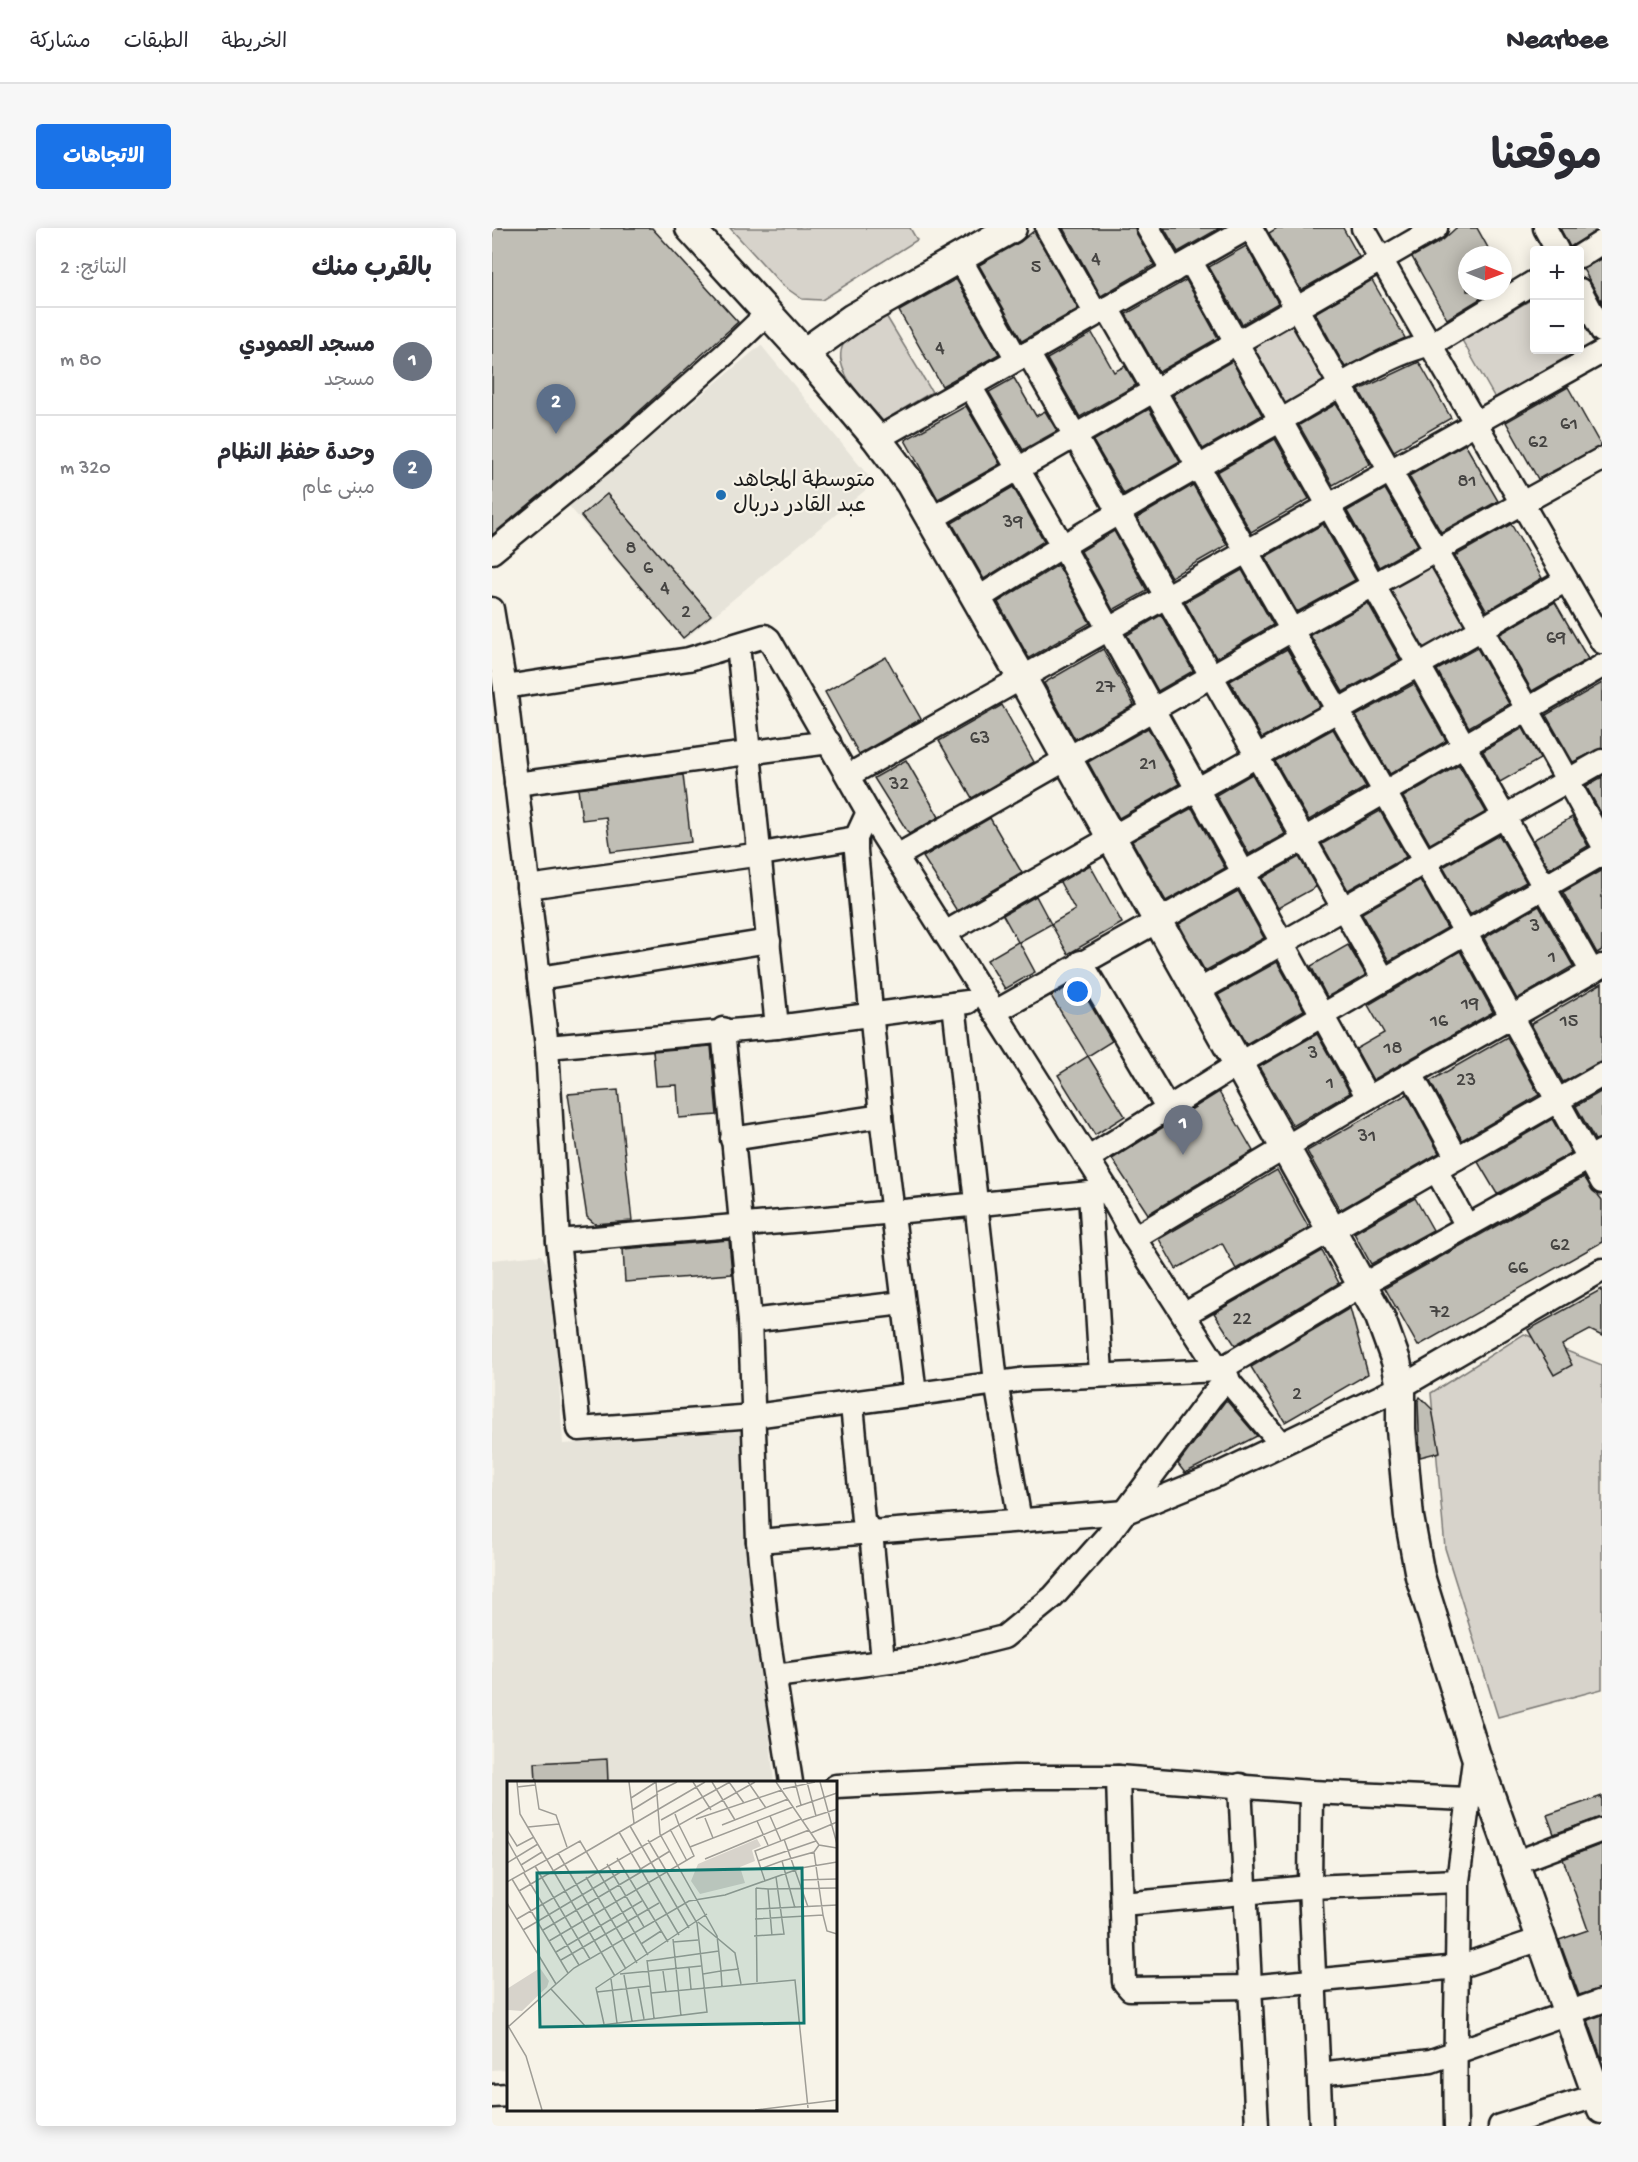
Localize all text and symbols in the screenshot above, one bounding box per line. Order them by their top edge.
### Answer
text: Nearbee [1506,25,1608,58]
text: مشاركة [30,31,91,56]
text: الطبقات [124,31,189,56]
text: الخريطة [222,31,287,56]
button: الاتجاهات [36,124,171,189]
text: موقعنا [1491,136,1602,185]
north arrow [1458,246,1512,300]
map controls [1530,246,1584,354]
button: + [1530,246,1584,300]
house number: 4 [1091,249,1101,272]
text: بالقرب منك [312,255,432,286]
house number: 5 [1031,257,1041,280]
text: النتائج: 2 [60,258,127,281]
button: − [1530,300,1584,354]
text: مسجد العمودي [239,334,375,360]
house number: 4 [935,338,945,361]
text: 80 m [60,350,101,373]
text: 1 [408,350,417,373]
text: مسجد [324,370,375,393]
pin: 2 [536,384,576,434]
house number: 61 [1560,414,1578,437]
house number: 62 [1528,432,1548,455]
text: وحدة حفظ النظام [217,442,375,468]
text: 320 m [60,458,111,481]
text: 2 [408,458,417,481]
place label: متوسطة المجاهد عبد القادر دربال [733,469,875,520]
house number: 81 [1457,471,1477,494]
text: مبنى عام [302,478,375,501]
marker: متوسطة المجاهد عبد القادر دربال [714,488,728,502]
house number: 39 [1002,512,1023,535]
house number: 8 [626,538,637,561]
house number: 6 [643,558,654,581]
house number: 4 [660,578,670,601]
house number: 2 [681,602,691,625]
house number: 69 [1546,628,1566,651]
house number: 27 [1095,677,1116,700]
house number: 63 [970,728,990,751]
house number: 21 [1139,754,1157,777]
house number: 32 [888,774,909,797]
house number: 3 [1529,916,1540,939]
house number: 1 [1547,947,1556,970]
your location [1063,977,1092,1006]
house number: 19 [1460,994,1479,1017]
house number: 16 [1429,1011,1449,1034]
house number: 15 [1559,1011,1578,1034]
house number: 18 [1382,1038,1403,1061]
house number: 3 [1307,1043,1318,1066]
house number: 23 [1456,1070,1476,1093]
house number: 1 [1325,1073,1334,1096]
pin: 1 [1164,1106,1202,1155]
house number: 31 [1357,1126,1376,1149]
house number: 62 [1550,1235,1570,1258]
house number: 66 [1508,1258,1529,1281]
house number: 72 [1429,1302,1450,1325]
house number: 22 [1232,1309,1252,1332]
house number: 2 [1292,1384,1302,1407]
inset map [507,1781,837,2111]

